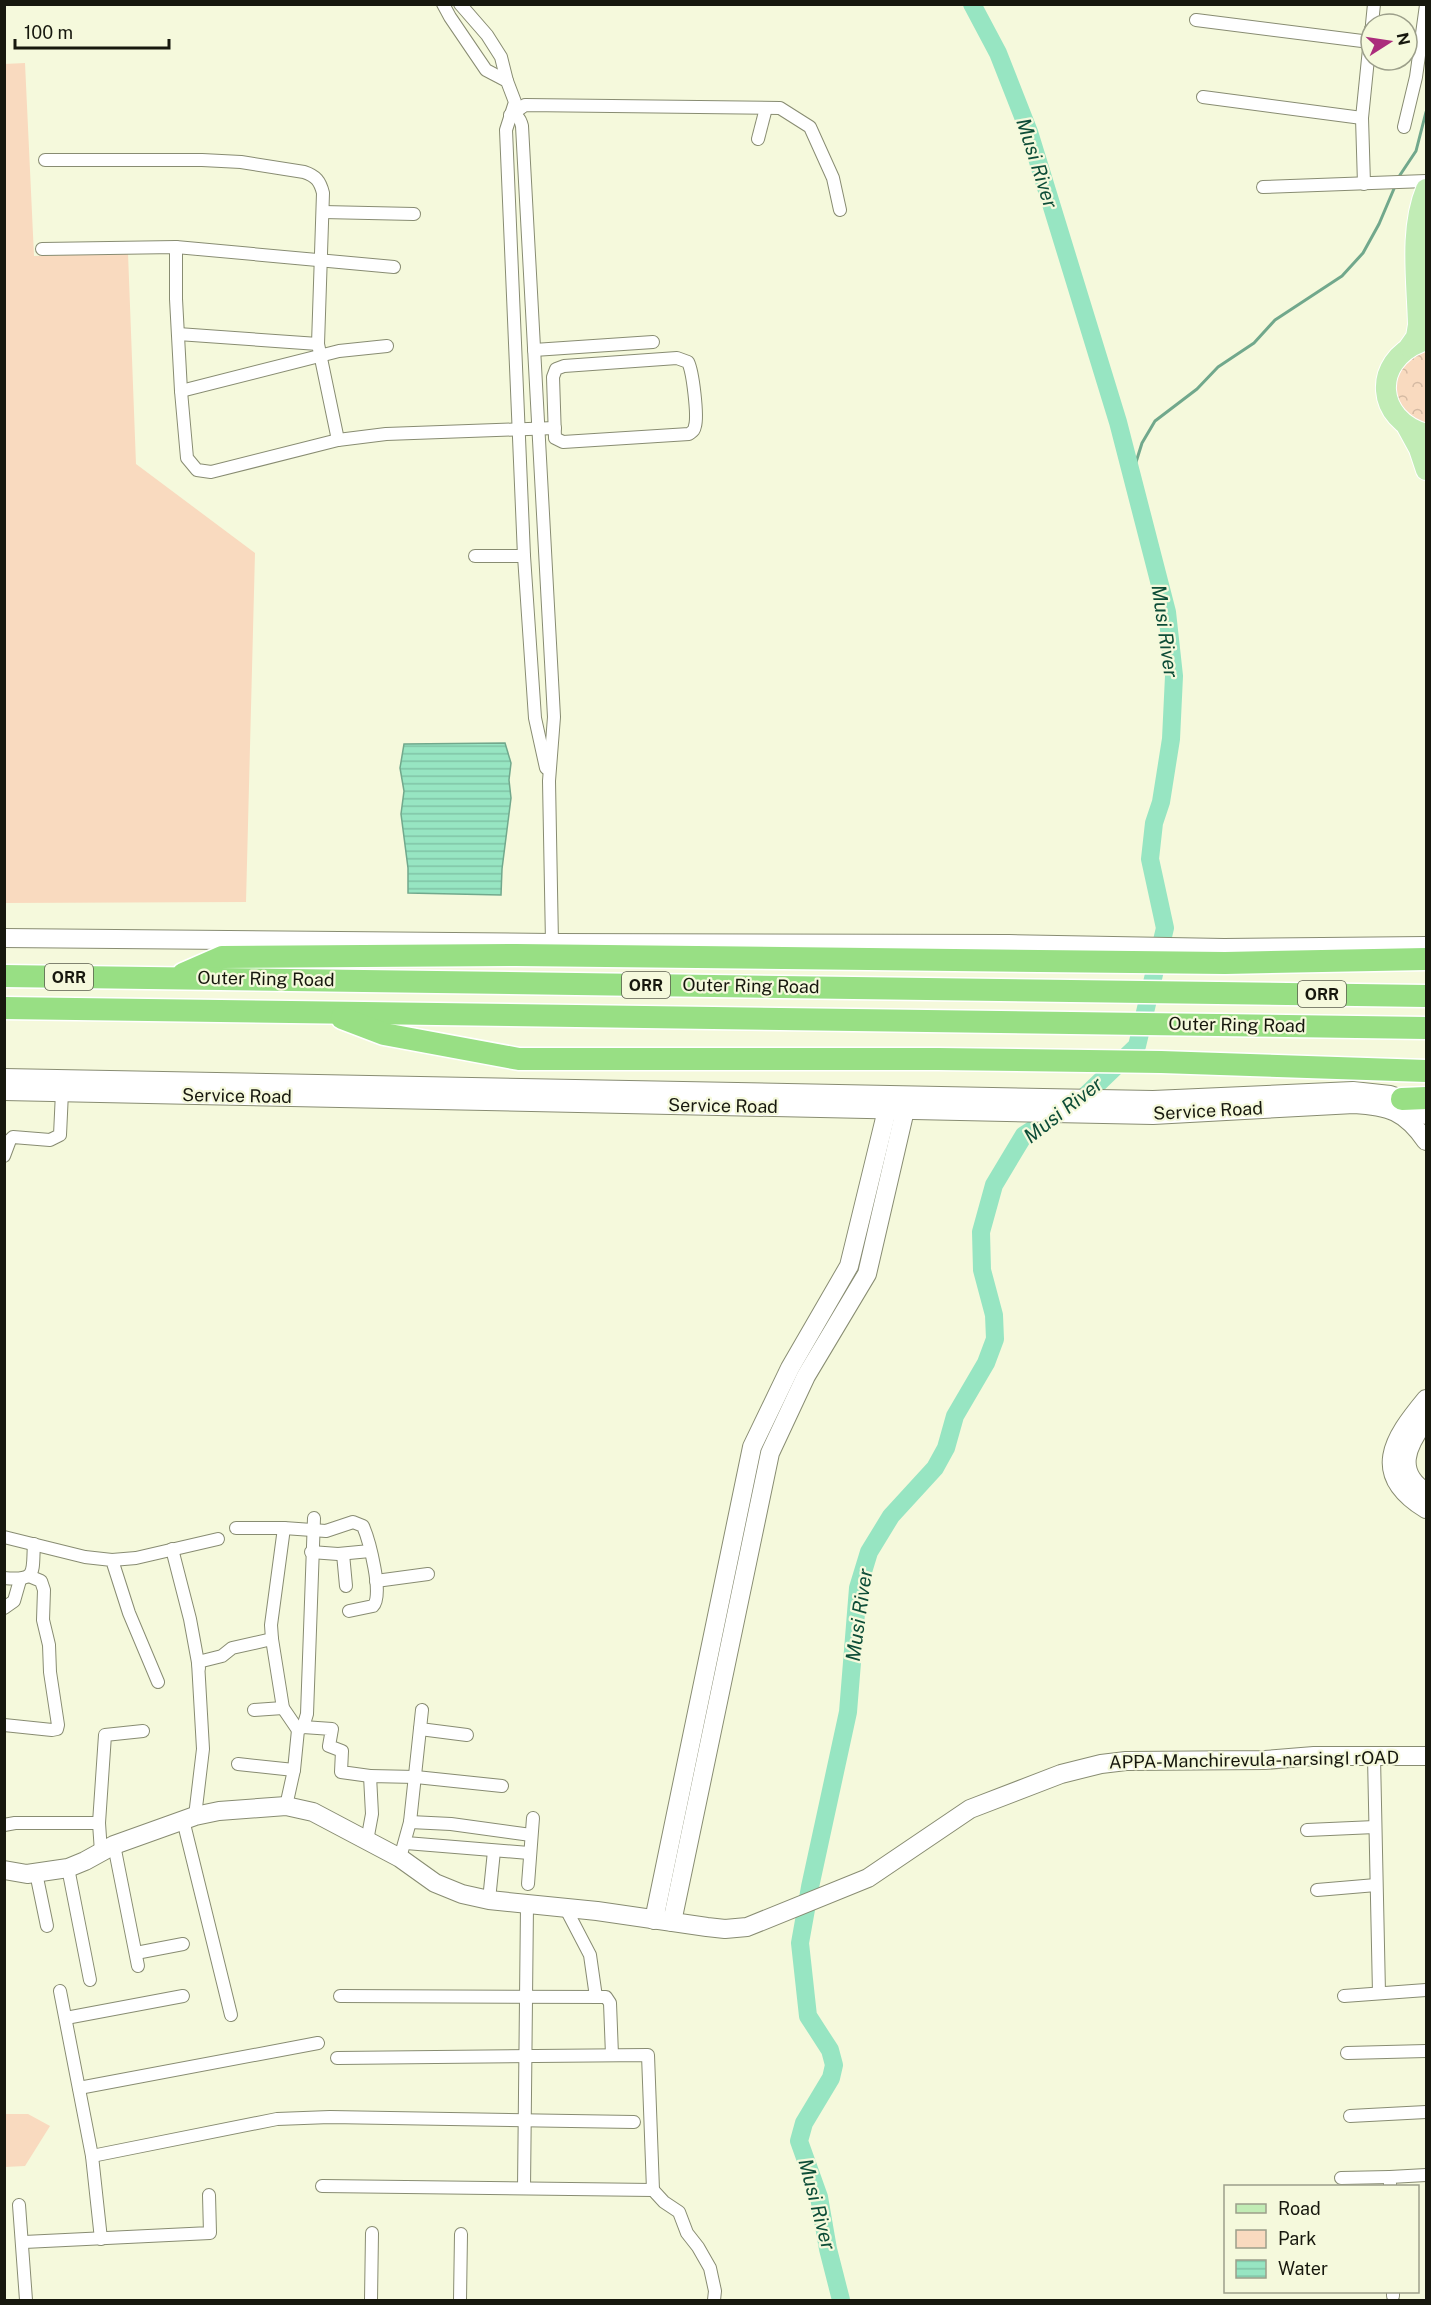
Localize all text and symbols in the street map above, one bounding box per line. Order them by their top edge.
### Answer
scale bar [15,12,170,50]
north arrow [1359,12,1419,72]
text: 100 m [24,22,73,43]
text: N [1393,31,1414,47]
water label: Musi River [1011,115,1063,212]
water label: Musi River [1147,583,1183,679]
road number: ORR [45,964,93,990]
street label: Outer Ring Road [197,967,335,990]
road number: ORR [622,972,670,998]
street label: Outer Ring Road [682,974,820,997]
road number: ORR [1298,981,1346,1007]
street label: Outer Ring Road [1168,1013,1306,1036]
water label: Musi River [1019,1071,1108,1148]
street label: Service Road [182,1084,292,1107]
street label: Service Road [668,1094,778,1117]
street label: Service Road [1153,1097,1263,1124]
water label: Musi River [841,1567,877,1663]
street label: APPA-Manchirevula-narsingI rOAD [1109,1746,1399,1773]
water label: Musi River [793,2156,841,2253]
legend [1224,2185,1419,2293]
text: Road [1278,2198,1321,2219]
text: Park [1278,2228,1316,2249]
text: Water [1278,2258,1328,2279]

